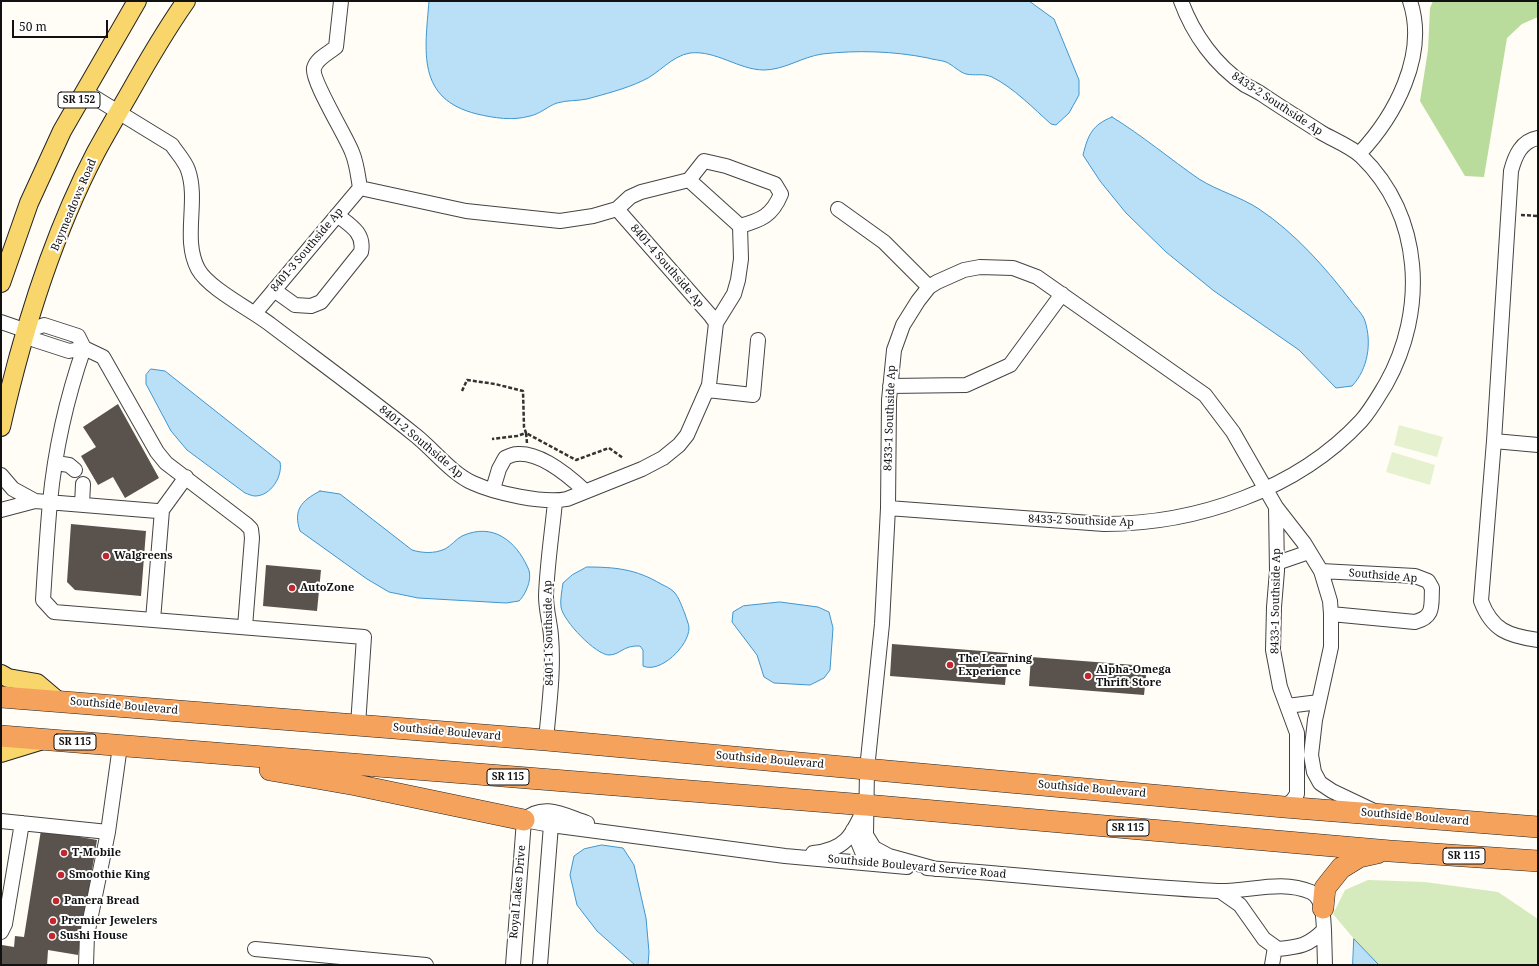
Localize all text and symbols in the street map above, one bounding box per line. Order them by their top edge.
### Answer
scale bar [14,12,110,38]
text: 50 m [19,18,47,35]
street label: 8433-2 Southside Ap [1229,70,1325,138]
road number: SR 152 [58,92,100,108]
street label: Baymeadows Road [49,157,99,253]
street label: 8401-3 Southside Ap [268,205,346,295]
street label: 8401-4 Southside Ap [627,222,707,310]
street label: 8433-1 Southside Ap [882,365,898,471]
street label: 8401-2 Southside Ap [376,403,466,481]
street label: 8433-2 Southside Ap [1028,513,1134,529]
street label: 8433-1 Southside Ap [1268,548,1284,654]
place label: Walgreens [114,549,173,563]
marker: Walgreens [101,551,111,561]
street label: Southside Ap [1348,566,1418,586]
street label: 8401-1 Southside Ap [541,580,557,686]
place label: AutoZone [300,581,354,595]
marker: AutoZone [287,583,297,593]
place label: The Learning Experience [958,652,1032,678]
marker: The Learning Experience [945,660,955,670]
place label: Alpha-Omega Thrift Store [1096,663,1171,689]
marker: Alpha-Omega Thrift Store [1083,671,1093,681]
street label: Southside Boulevard [69,695,179,717]
street label: Southside Boulevard [392,721,502,743]
road number: SR 115 [54,734,96,750]
street label: Southside Boulevard [715,749,825,771]
road number: SR 115 [487,769,529,785]
street label: Southside Boulevard [1037,778,1147,800]
street label: Southside Boulevard [1360,806,1470,828]
road number: SR 115 [1107,820,1149,836]
street label: Royal Lakes Drive [507,845,529,939]
place label: T-Mobile [72,846,121,860]
marker: T-Mobile [59,848,69,858]
road number: SR 115 [1443,848,1485,864]
street label: Southside Boulevard Service Road [827,853,1007,881]
place label: Smoothie King [69,868,150,882]
marker: Smoothie King [56,870,66,880]
place label: Panera Bread [64,894,139,908]
marker: Panera Bread [51,896,61,906]
place label: Premier Jewelers [61,914,157,928]
marker: Premier Jewelers [48,916,58,926]
place label: Sushi House [60,929,128,943]
marker: Sushi House [47,931,57,941]

